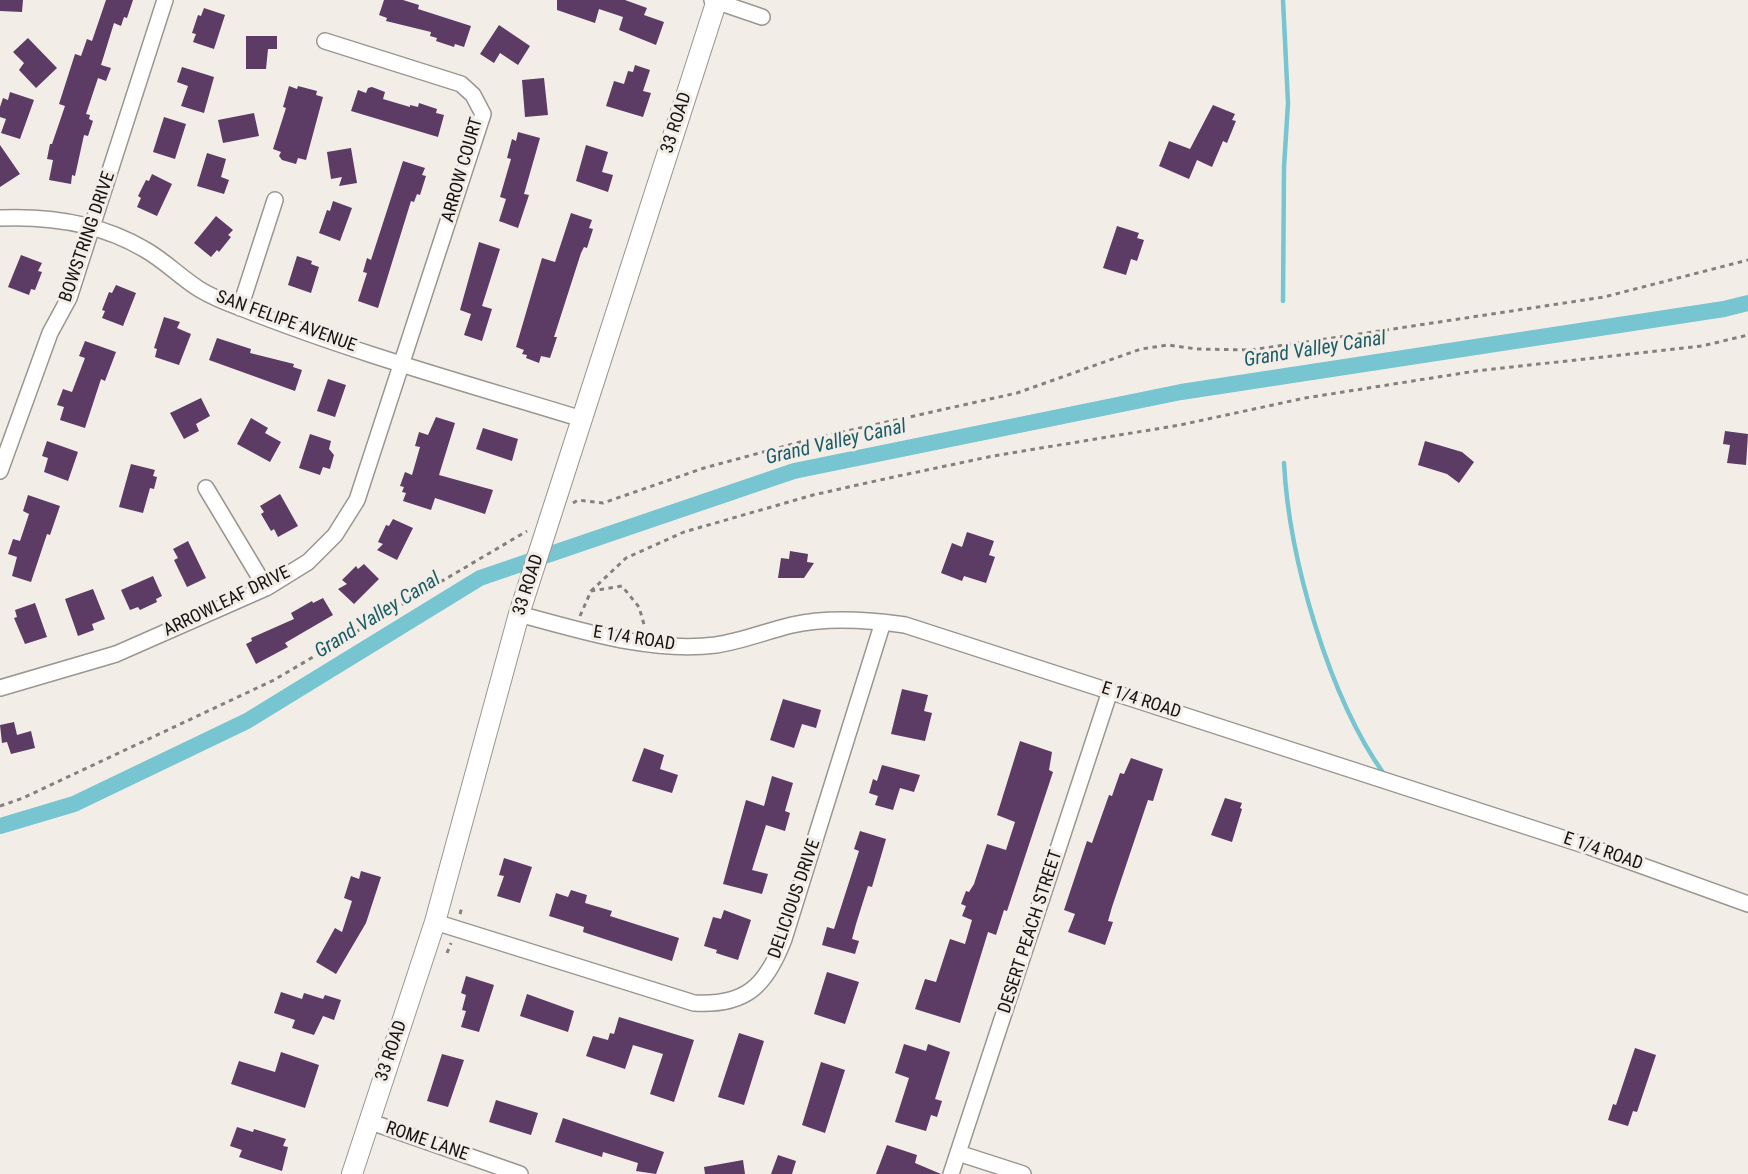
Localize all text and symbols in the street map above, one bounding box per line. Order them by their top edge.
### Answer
street label: 33 ROAD [657,90,697,156]
street label: ARROW COURT [438,115,488,225]
street label: BOWSTRING DRIVE [56,169,120,305]
street label: SAN FELIPE AVENUE [213,287,359,357]
water label: Grand Valley Canal [1242,327,1388,373]
water label: Grand Valley Canal [763,415,909,471]
street label: 33 ROAD [509,552,549,618]
street label: ARROWLEAF DRIVE [160,562,294,642]
water label: Grand Valley Canal [311,568,445,664]
street label: E 1/4 ROAD [592,622,676,656]
street label: E 1/4 ROAD [1098,678,1184,724]
street label: E 1/4 ROAD [1560,828,1646,876]
street label: DELICIOUS DRIVE [764,837,826,961]
street label: DESERT PEACH STREET [994,848,1068,1016]
street label: 33 ROAD [372,1018,412,1084]
street label: ROME LANE [383,1118,471,1166]

